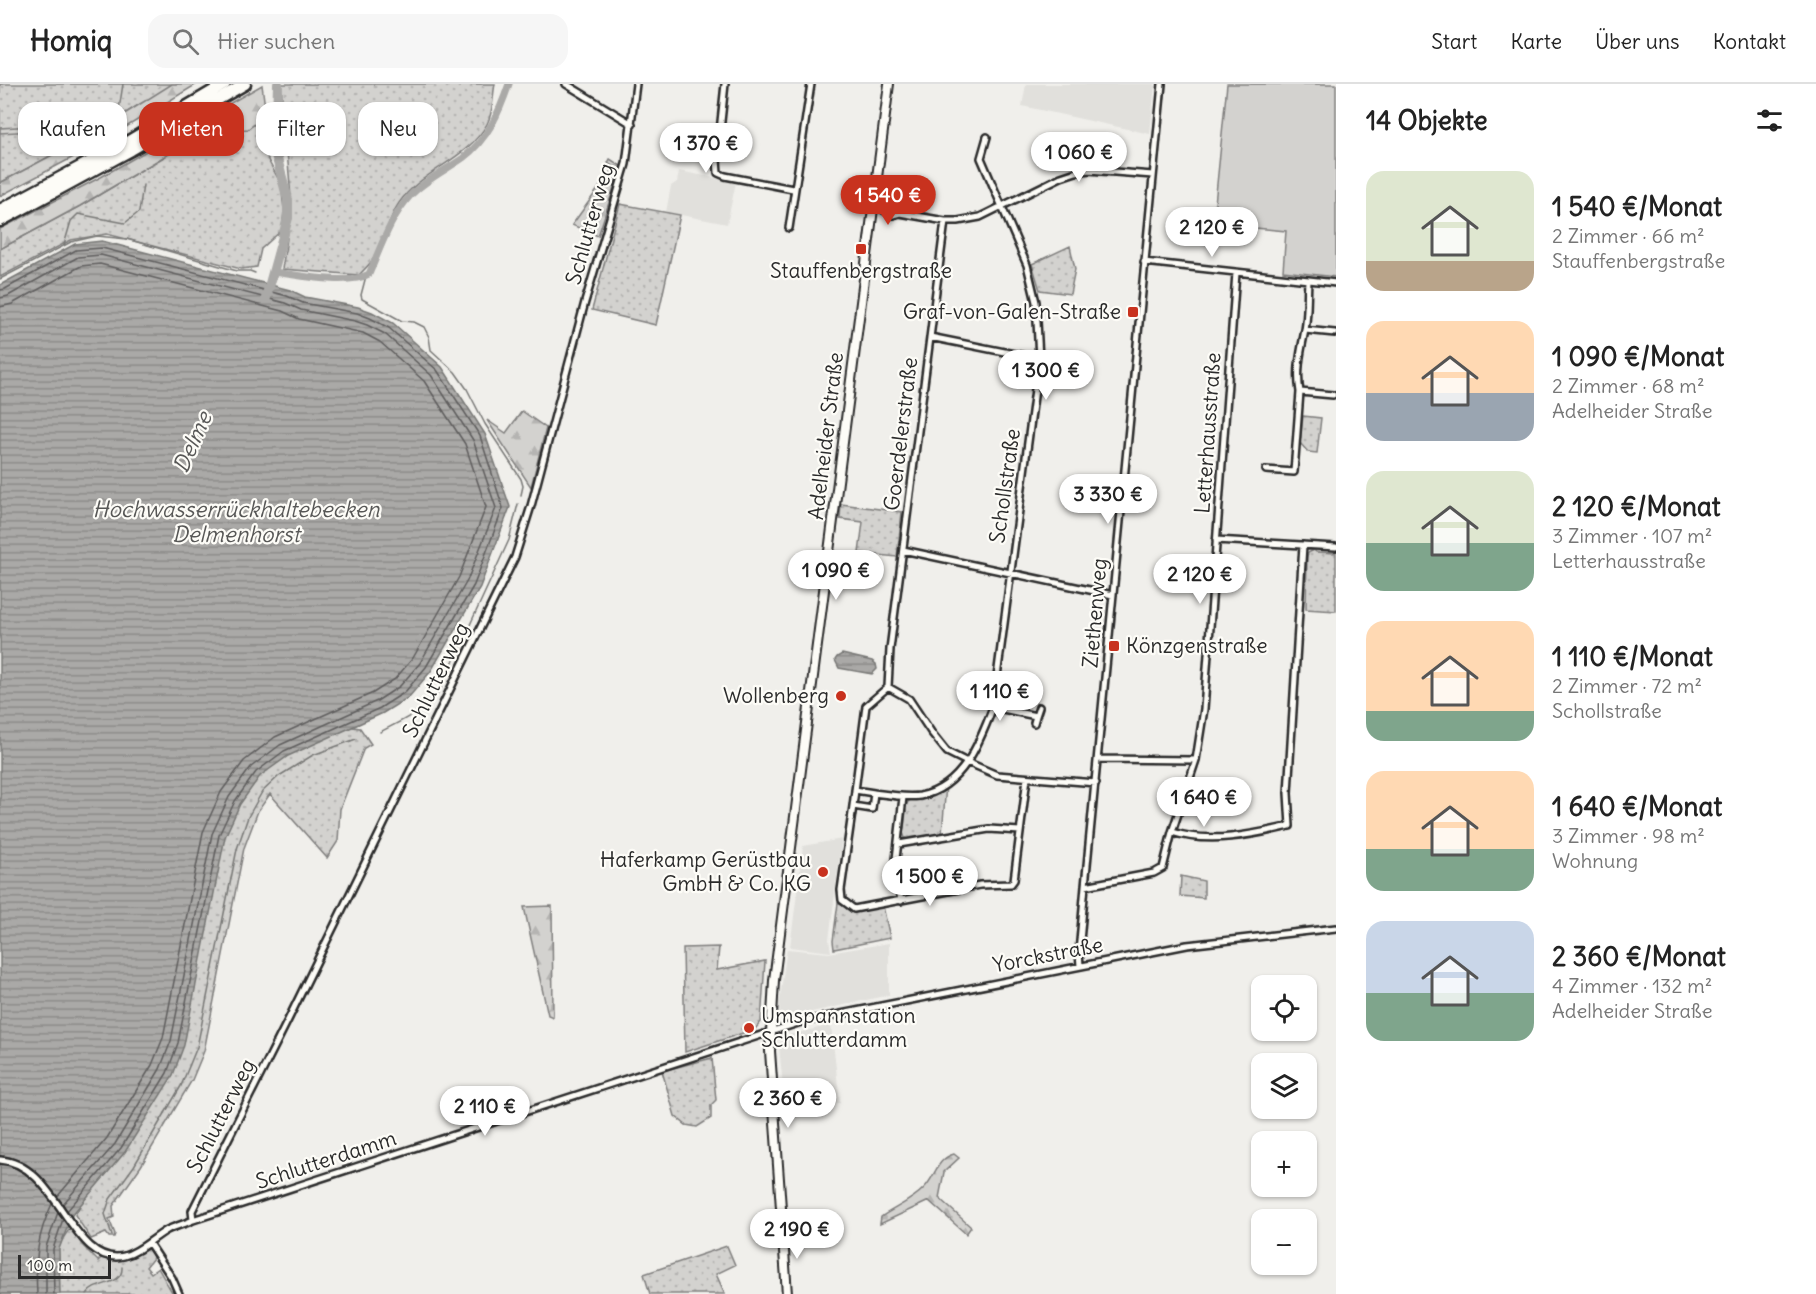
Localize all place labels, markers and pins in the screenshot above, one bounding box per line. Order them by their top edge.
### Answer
pin: 1 370 € [651,123,761,174]
pin: 1 060 € [1024,132,1134,183]
pin: 1 540 € [833,175,943,226]
pin: 2 120 € [1157,207,1267,258]
marker: Stauffenbergstraße [854,242,868,256]
place label: Stauffenbergstraße [770,257,952,284]
place label: Graf-von-Galen-Straße [903,298,1121,325]
marker: Graf-von-Galen-Straße [1126,305,1140,319]
pin: 1 300 € [991,350,1101,401]
pin: 3 330 € [1053,474,1163,525]
pin: 1 090 € [781,550,891,601]
pin: 2 120 € [1145,554,1255,605]
place label: Könzgenstraße [1126,632,1268,659]
marker: Könzgenstraße [1107,639,1121,653]
pin: 1 110 € [945,671,1055,722]
place label: Wollenberg [723,682,829,709]
marker: Wollenberg [834,689,848,703]
pin: 1 640 € [1149,777,1259,828]
place label: Haferkamp Gerüstbau GmbH & Co. KG [600,846,811,897]
pin: 1 500 € [875,856,985,907]
marker: Haferkamp Gerüstbau GmbH & Co. KG [816,865,830,879]
place label: Umspannstation Schlutterdamm [761,1002,916,1053]
marker: Umspannstation Schlutterdamm [742,1021,756,1035]
pin: 2 360 € [733,1078,843,1129]
pin: 2 110 € [430,1086,540,1137]
pin: 2 190 € [742,1209,852,1260]

